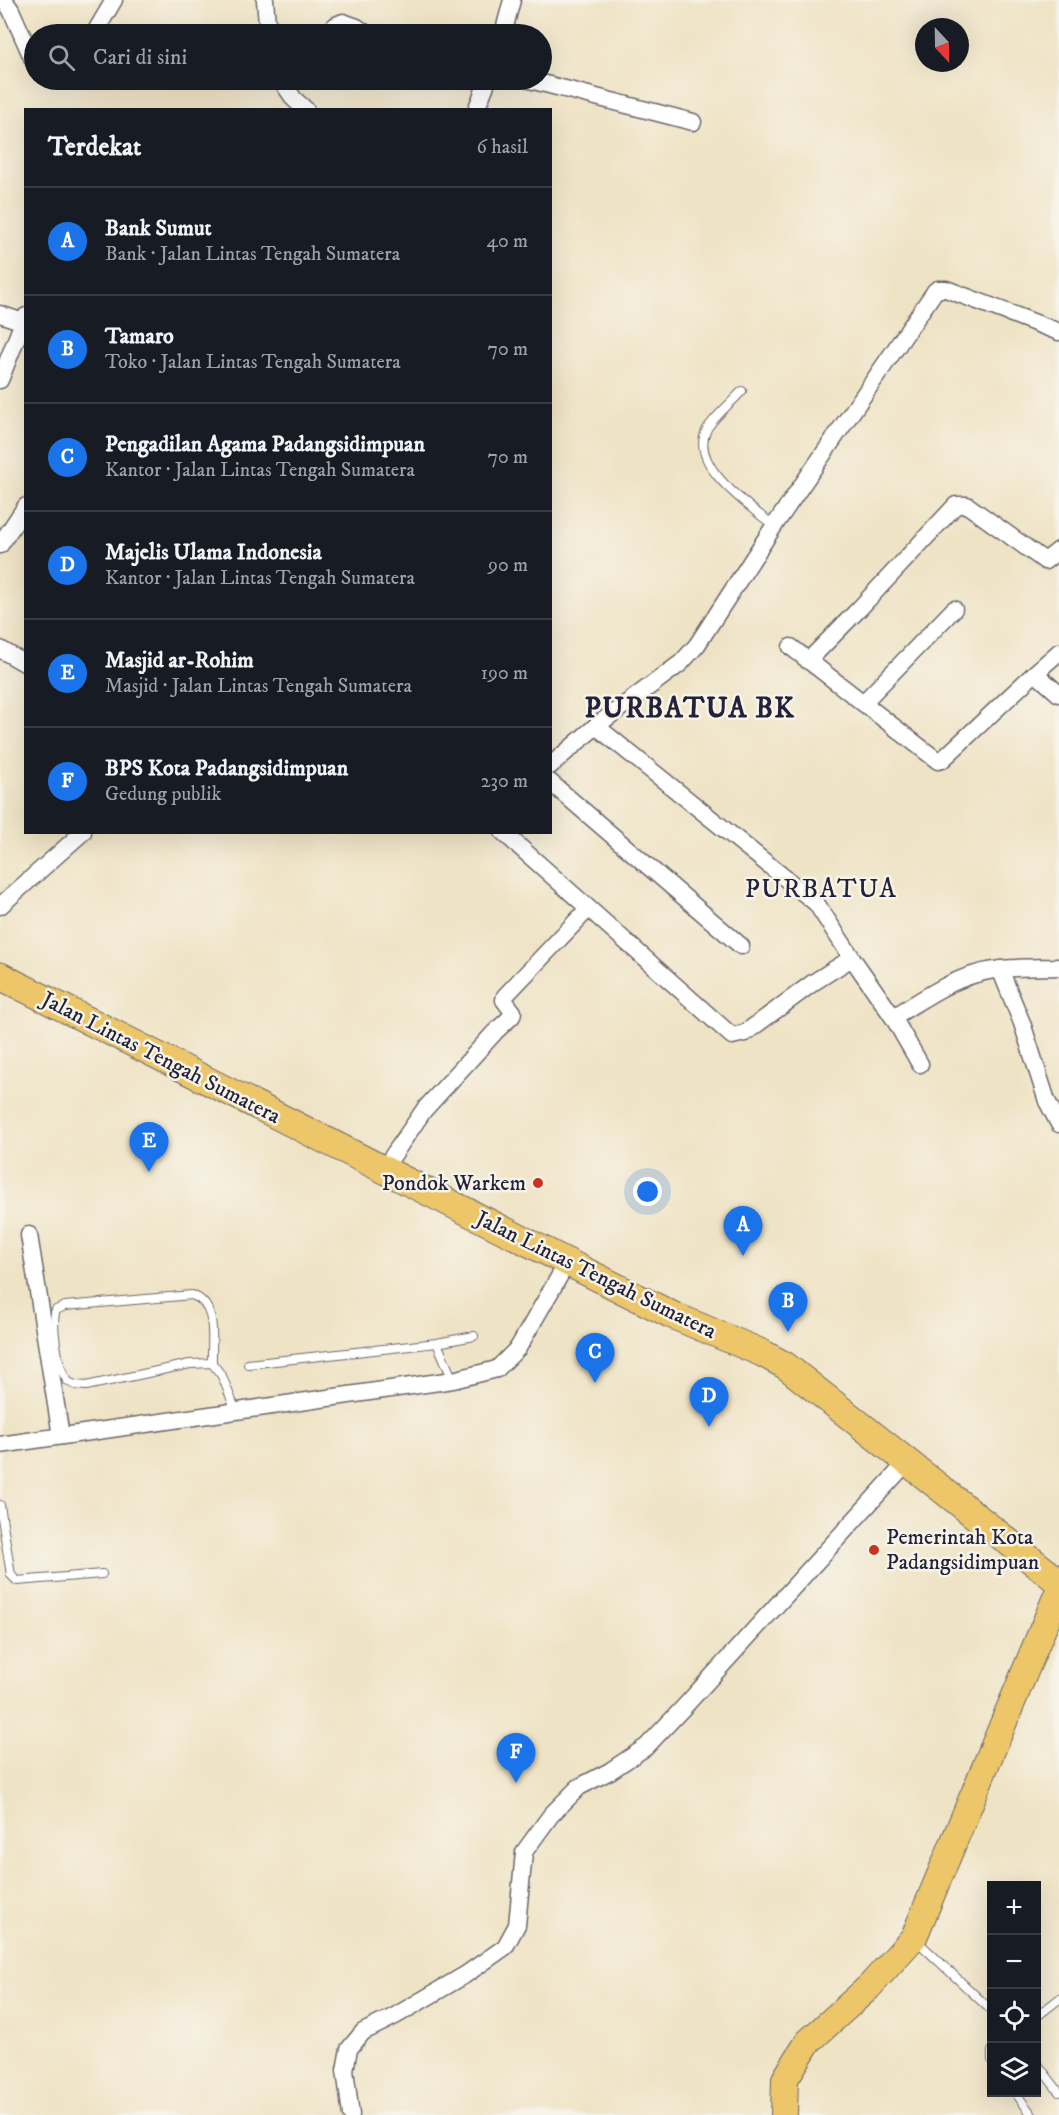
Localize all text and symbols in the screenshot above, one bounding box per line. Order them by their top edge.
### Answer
north arrow [915,18,969,72]
search box [24,24,552,90]
icon: search [45,41,78,74]
text: Cari di sini [93,44,187,71]
text: Terdekat [48,131,141,164]
text: 6 hasil [476,135,528,160]
text: Bank Sumut [105,215,212,242]
text: A [61,229,74,254]
text: 40 m [486,229,528,254]
text: Bank · Jalan Lintas Tengah Sumatera [105,242,400,267]
text: Tamaro [105,323,174,350]
text: B [61,337,74,362]
text: 70 m [487,337,528,362]
text: Toko · Jalan Lintas Tengah Sumatera [105,350,401,375]
text: Pengadilan Agama Padangsidimpuan [105,431,425,458]
text: C [61,445,74,470]
text: 70 m [487,445,528,470]
text: Kantor · Jalan Lintas Tengah Sumatera [105,458,415,483]
text: Majelis Ulama Indonesia [105,539,322,566]
text: D [60,553,75,578]
text: 90 m [488,553,528,578]
text: Kantor · Jalan Lintas Tengah Sumatera [105,566,415,591]
text: Masjid ar-Rohim [105,647,254,674]
text: E [60,661,75,686]
text: 190 m [481,661,528,686]
text: Masjid · Jalan Lintas Tengah Sumatera [105,674,412,699]
district label: PURBATUA BK [584,691,796,726]
text: BPS Kota Padangsidimpuan [105,755,348,782]
text: F [61,769,74,794]
text: 230 m [481,769,528,794]
text: Gedung publik [105,782,221,807]
district label: PURBATUA [745,873,897,906]
street label: Jalan Lintas Tengah Sumatera [35,985,285,1130]
pin: E [130,1122,168,1172]
place label: Pondok Warkem [382,1170,526,1197]
marker: Pondok Warkem [531,1176,545,1190]
your location [633,1177,662,1206]
street label: Jalan Lintas Tengah Sumatera [470,1204,721,1345]
pin: A [724,1206,762,1256]
pin: B [768,1282,808,1332]
pin: C [576,1334,614,1383]
pin: D [690,1378,728,1427]
place label: Pemerintah Kota Padangsidimpuan [886,1524,1040,1576]
marker: Pemerintah Kota Padangsidimpuan [867,1543,881,1557]
pin: F [496,1734,536,1783]
map controls [987,1881,1041,2097]
button: + [987,1881,1041,1935]
button: − [987,1935,1041,1989]
button: locate [987,1989,1041,2043]
button: layers [987,2043,1041,2097]

